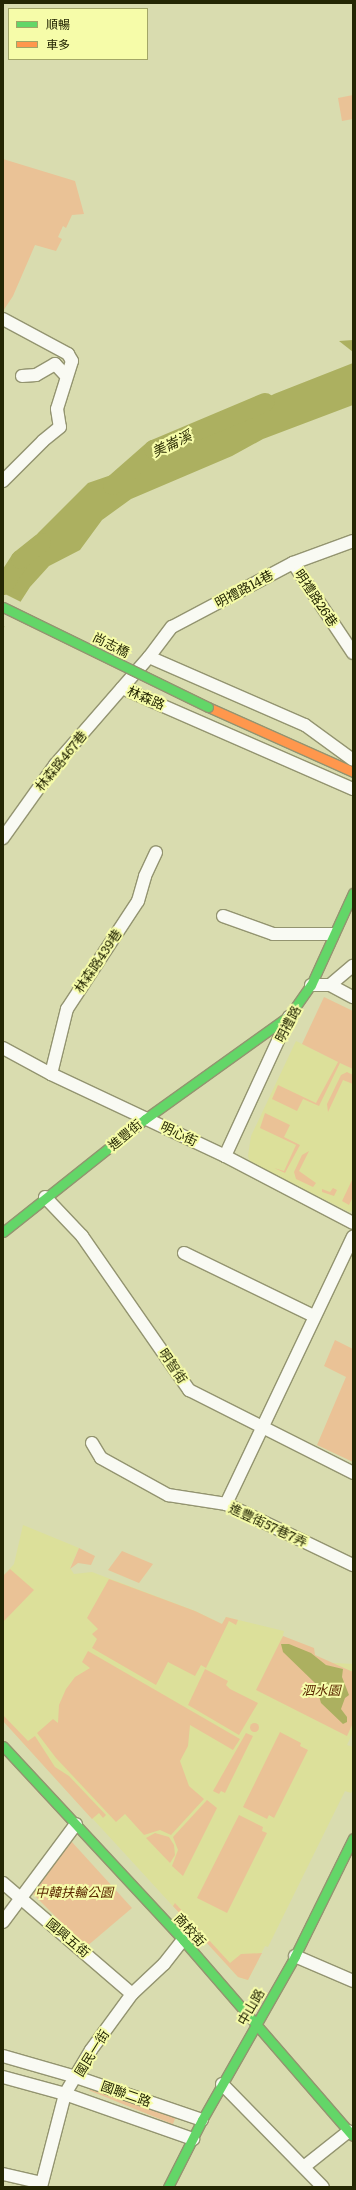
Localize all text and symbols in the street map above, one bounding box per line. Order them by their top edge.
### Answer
legend [8,8,148,60]
text: 順暢 [46,15,70,33]
text: 車多 [46,35,70,53]
water label: 美崙溪 [148,426,194,460]
street label: 明禮路26巷 [291,566,341,630]
street label: 明禮路14巷 [212,567,276,611]
street label: 尚志橋 [90,629,132,661]
street label: 林森路 [125,683,167,713]
street label: 林森路467巷 [32,728,90,794]
street label: 林森路439巷 [71,926,125,996]
street label: 明禮路 [272,1003,304,1045]
street label: 進豐街 [105,1116,145,1154]
street label: 明心街 [158,1119,200,1149]
street label: 明智街 [156,1345,190,1387]
street label: 進豐街57巷7弄 [226,1500,310,1550]
park label: 泗水園 [302,1682,340,1698]
park label: 中韓扶輪公園 [35,1884,113,1900]
street label: 商校街 [171,1910,209,1950]
street label: 國興五街 [43,1915,93,1961]
street label: 中山路 [234,1986,268,2028]
street label: 國民一街 [72,2027,112,2079]
street label: 國聯二路 [99,2078,153,2110]

